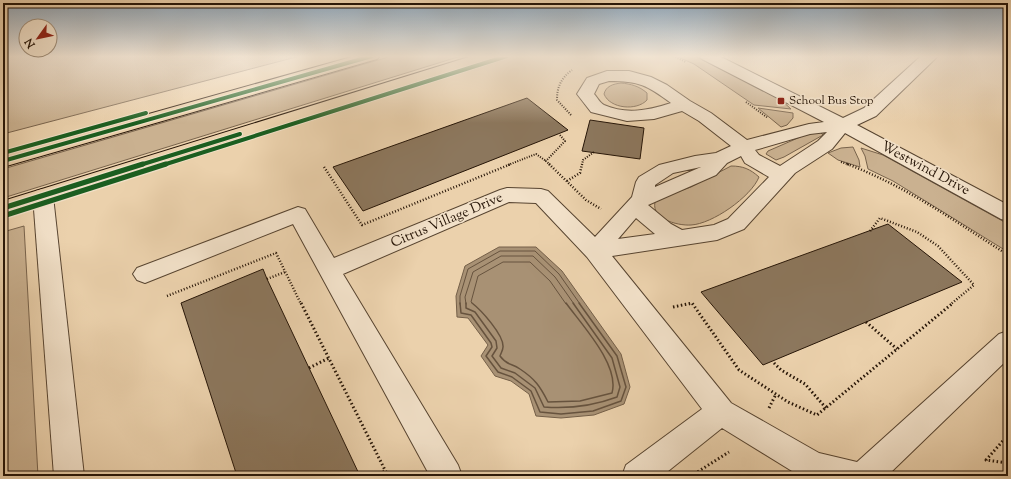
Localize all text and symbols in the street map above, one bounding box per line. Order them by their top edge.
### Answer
north arrow [18,18,58,58]
text: N [21,35,40,52]
place label: School Bus Stop [789,92,874,110]
marker: School Bus Stop [776,96,786,106]
street label: Westwind Drive [877,137,973,201]
street label: Citrus Village Drive [388,188,506,254]

